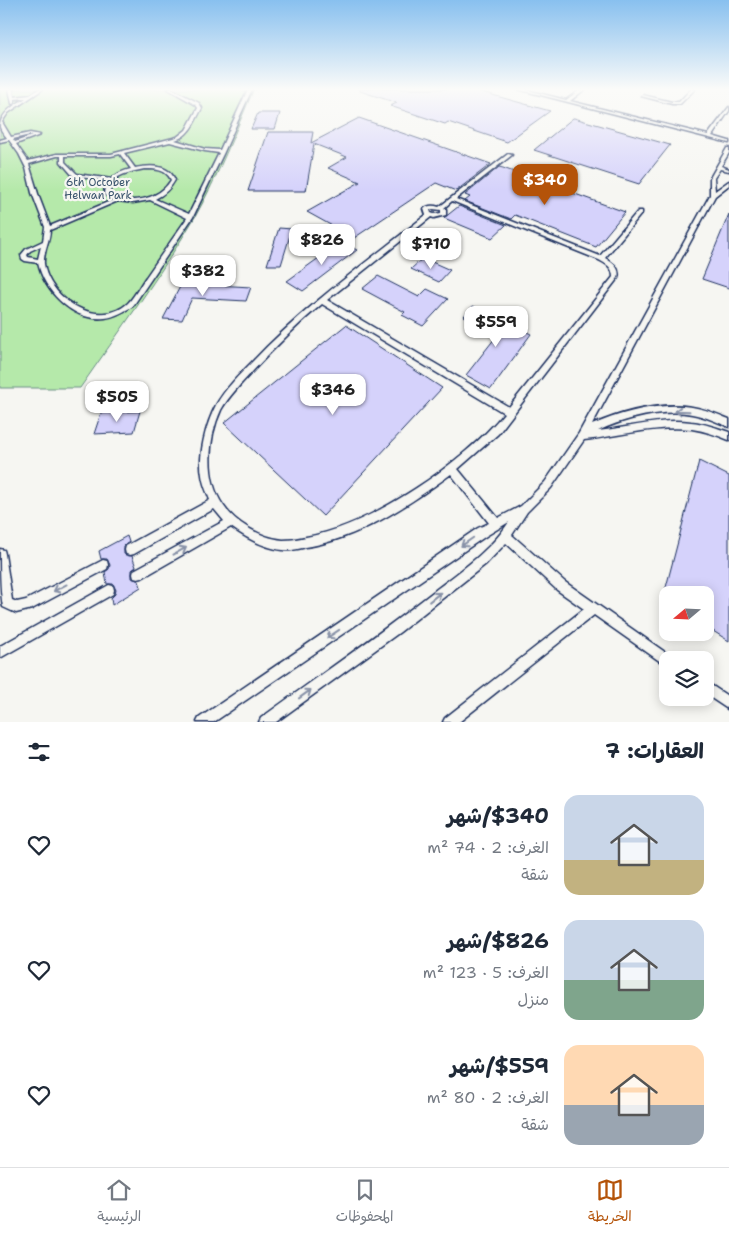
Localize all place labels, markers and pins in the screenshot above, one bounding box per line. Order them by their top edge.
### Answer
pin: $340 [515,164,575,206]
pin: $826 [292,224,352,266]
pin: $710 [401,228,461,270]
pin: $382 [173,254,233,297]
pin: $559 [466,306,526,348]
pin: $346 [303,374,363,416]
pin: $505 [87,380,147,423]

